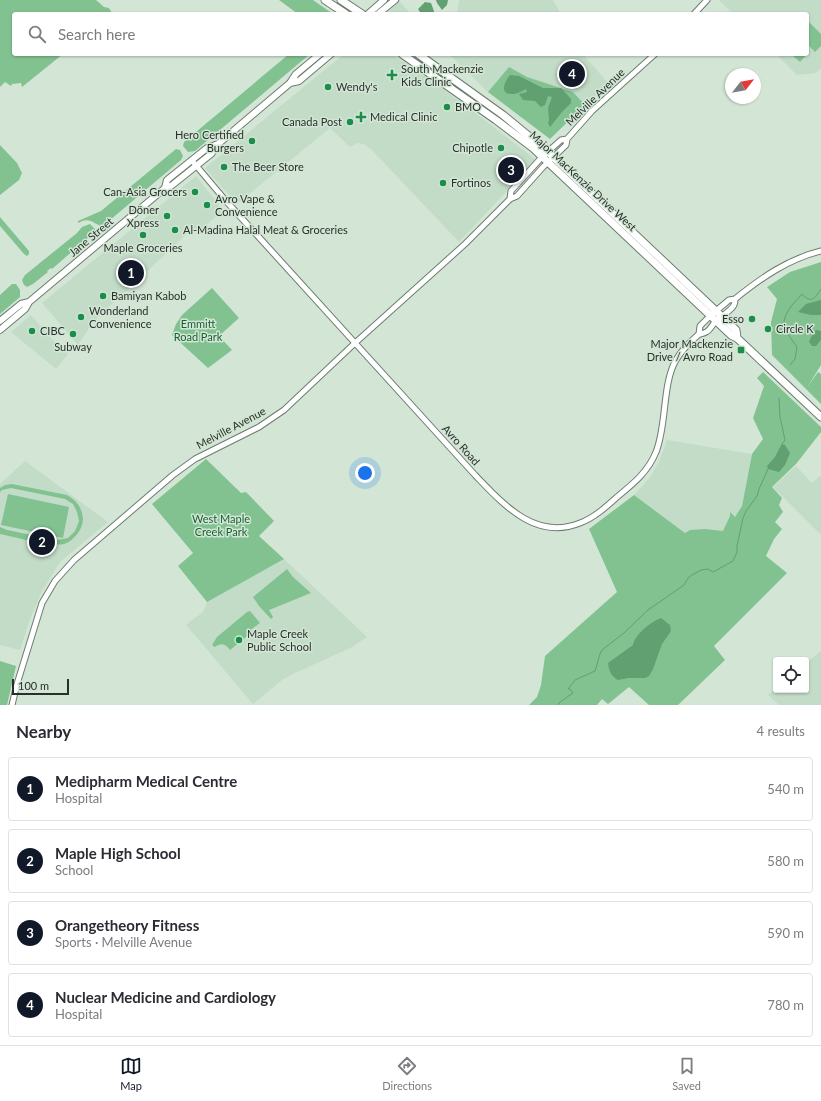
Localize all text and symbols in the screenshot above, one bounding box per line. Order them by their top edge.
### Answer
search box [12,12,809,56]
icon: search [26,23,48,45]
text: Search here [58,25,135,43]
pin: 4 [559,59,585,89]
place label: South Mackenzie Kids Clinic [401,62,484,88]
street label: Melville Avenue [563,65,627,128]
north arrow [725,68,761,104]
marker: South Mackenzie Kids Clinic [386,69,398,81]
place label: Wendy's [336,80,378,93]
marker: Wendy's [323,82,333,92]
place label: BMO [455,100,481,113]
marker: BMO [442,102,452,112]
place label: Medical Clinic [370,110,437,123]
marker: Medical Clinic [355,111,367,123]
place label: Canada Post [282,115,342,128]
marker: Canada Post [345,117,355,127]
place label: Hero Certified Burgers [175,128,244,154]
street label: Major MacKenzie Drive West [527,128,639,233]
marker: Hero Certified Burgers [247,136,257,146]
place label: Chipotle [452,141,493,154]
marker: Chipotle [496,143,506,153]
pin: 3 [498,155,524,185]
place label: The Beer Store [232,160,304,173]
marker: The Beer Store [219,162,229,172]
place label: Fortinos [451,176,491,189]
marker: Fortinos [438,178,448,188]
place label: Can-Asia Grocers [103,185,187,198]
marker: Can-Asia Grocers [190,187,200,197]
place label: Avro Vape & Convenience [215,192,278,218]
marker: Avro Vape & Convenience [202,200,212,210]
place label: Döner Xpress [127,203,159,229]
marker: Döner Xpress [162,211,172,221]
street label: Jane Street [66,214,115,259]
place label: Al-Madina Halal Meat & Groceries [183,223,348,236]
marker: Al-Madina Halal Meat & Groceries [170,225,180,235]
marker: Maple Groceries [138,230,148,240]
place label: Maple Groceries [103,241,183,254]
pin: 1 [118,258,144,288]
place label: Bamiyan Kabob [111,289,186,302]
marker: Bamiyan Kabob [98,291,108,301]
place label: Wonderland Convenience [89,304,152,330]
marker: Wonderland Convenience [76,312,86,322]
place label: Esso [722,312,744,325]
marker: Esso [747,314,757,324]
park label: Emmitt Road Park [174,317,223,343]
place label: Circle K [776,322,814,335]
place label: CIBC [40,324,66,337]
marker: Circle K [763,324,773,334]
marker: CIBC [27,326,37,336]
marker: Subway [68,329,78,339]
place label: Major Mackenzie Drive / Avro Road [647,337,733,363]
place label: Subway [54,340,92,353]
marker: Major Mackenzie Drive / Avro Road [736,345,746,355]
street label: Melville Avenue [194,404,268,451]
street label: Avro Road [440,422,483,468]
your location [355,463,375,483]
park label: West Maple Creek Park [192,512,250,538]
pin: 2 [29,527,55,557]
place label: Maple Creek Public School [247,627,312,653]
marker: Maple Creek Public School [234,635,244,645]
map controls [773,657,809,693]
button: locate [773,657,809,693]
scale bar [12,677,69,696]
text: 100 m [18,679,49,692]
text: Nearby [16,721,71,742]
text: 4 results [757,723,805,739]
text: Medipharm Medical Centre [55,772,237,790]
text: 1 [26,781,34,797]
text: 540 m [767,781,804,797]
text: Hospital [55,790,102,806]
text: Maple High School [55,844,181,862]
text: 2 [26,853,34,869]
text: 580 m [767,853,804,869]
text: School [55,862,93,878]
text: Orangetheory Fitness [55,916,199,934]
text: 3 [26,925,34,941]
text: 590 m [767,925,804,941]
text: Sports · Melville Avenue [55,934,192,950]
text: Nuclear Medicine and Cardiology [55,988,276,1006]
text: 4 [26,997,34,1013]
text: 780 m [767,997,804,1013]
text: Hospital [55,1006,102,1022]
tab: Map [120,1055,142,1092]
tab: Directions [382,1055,432,1092]
tab: Saved [672,1055,701,1092]

